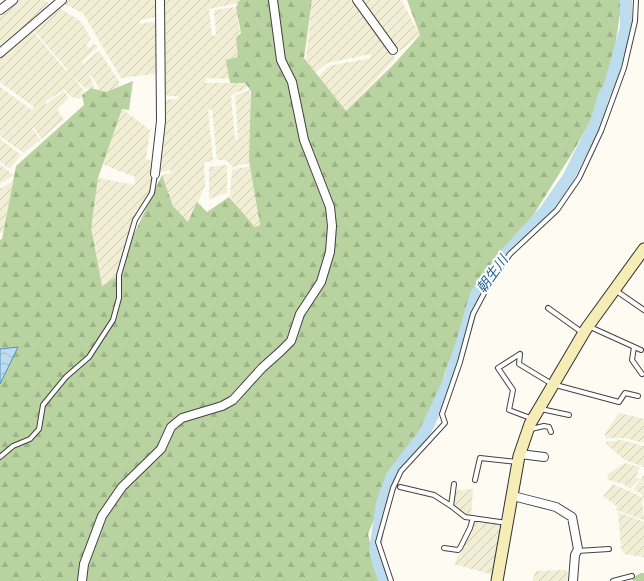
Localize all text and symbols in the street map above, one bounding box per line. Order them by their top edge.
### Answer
water label: 朝生川 [472,250,513,296]

